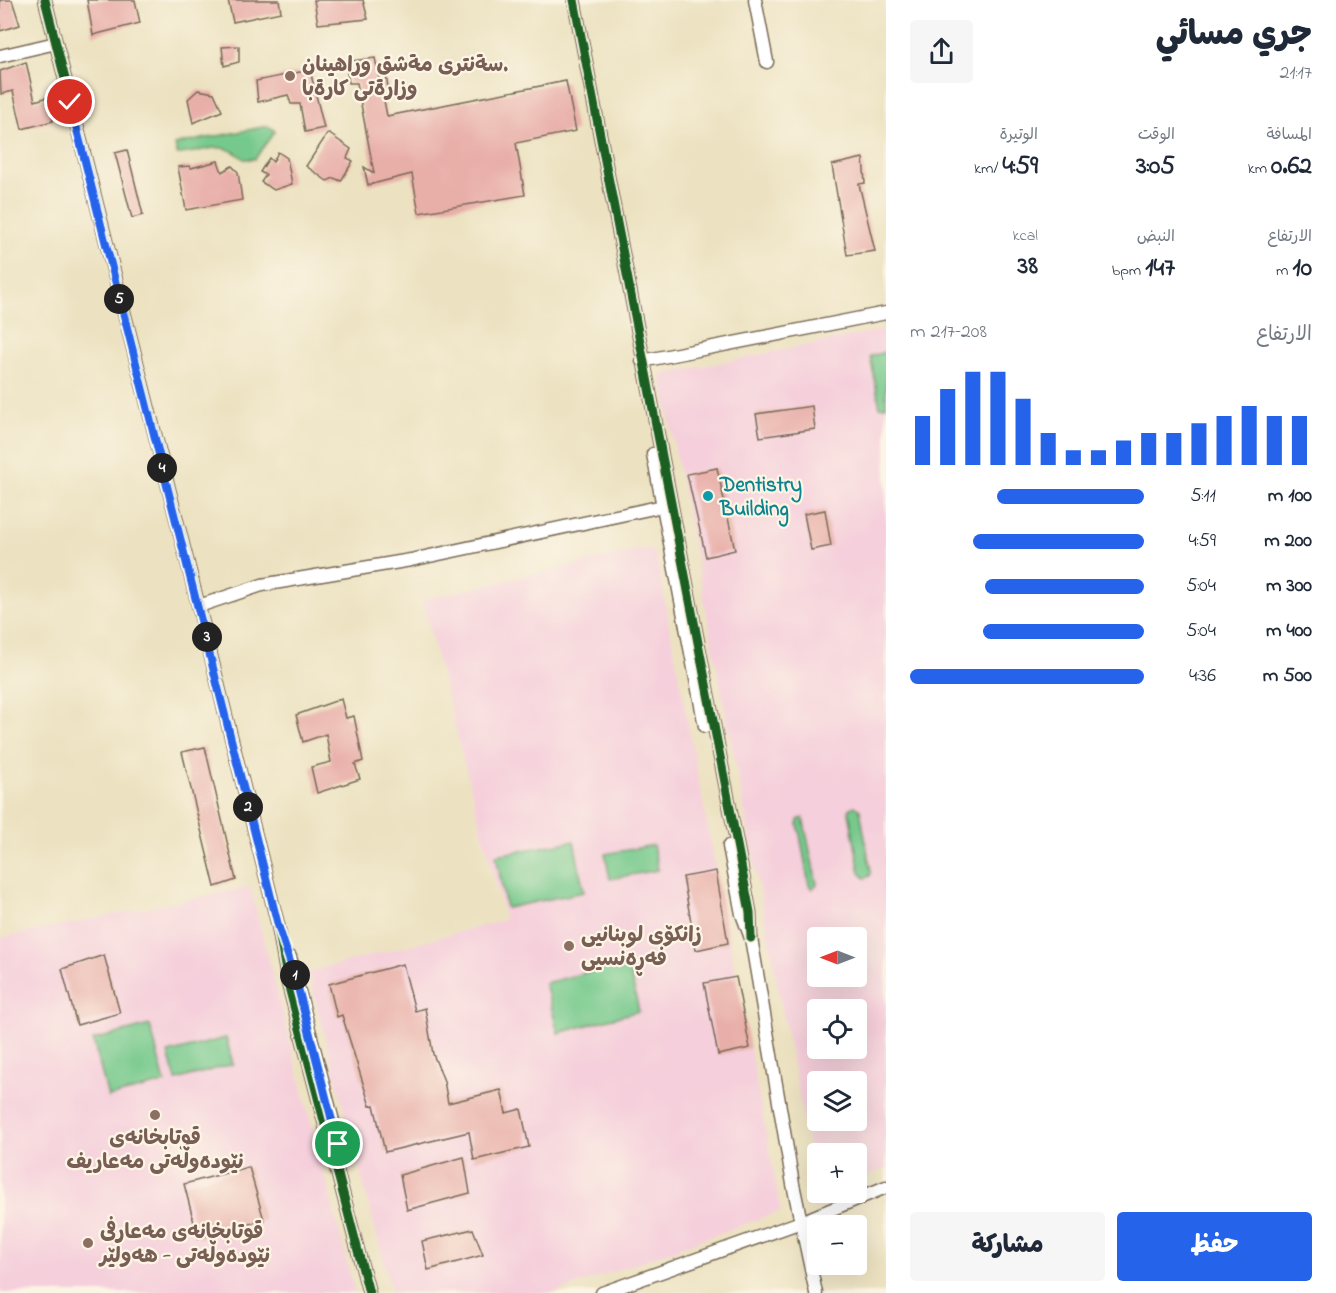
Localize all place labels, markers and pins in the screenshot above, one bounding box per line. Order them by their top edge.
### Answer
place label: سةنترى مةشق وراهينان. وزارةتى كارةبا [302,51,508,105]
marker: سةنترى مةشق وراهينان. وزارةتى كارةبا [283,69,297,83]
pin [44,76,95,127]
pin: 5 [104,284,134,314]
pin: 4 [147,453,177,483]
place label: Dentistry Building [719,471,802,527]
marker: Dentistry Building [701,489,715,503]
pin: 3 [192,622,222,652]
pin: 2 [233,792,263,822]
place label: زانکۆی لوبنانیی فەڕەنسیی [581,921,702,976]
marker: زانکۆی لوبنانیی فەڕەنسیی [562,939,576,953]
pin: 1 [280,960,310,990]
marker: قوتابخانەی نێودەوڵەتی مەعاریف [148,1108,162,1122]
pin [312,1118,363,1169]
place label: قوتابخانەی نێودەوڵەتی مەعاریف [66,1124,244,1178]
place label: قوتابخانەی مەعارفی نێودەوڵەتی - هەولێر [98,1216,270,1272]
marker: قوتابخانەی مەعارفی نێودەوڵەتی - هەولێر [81,1236,95,1250]

